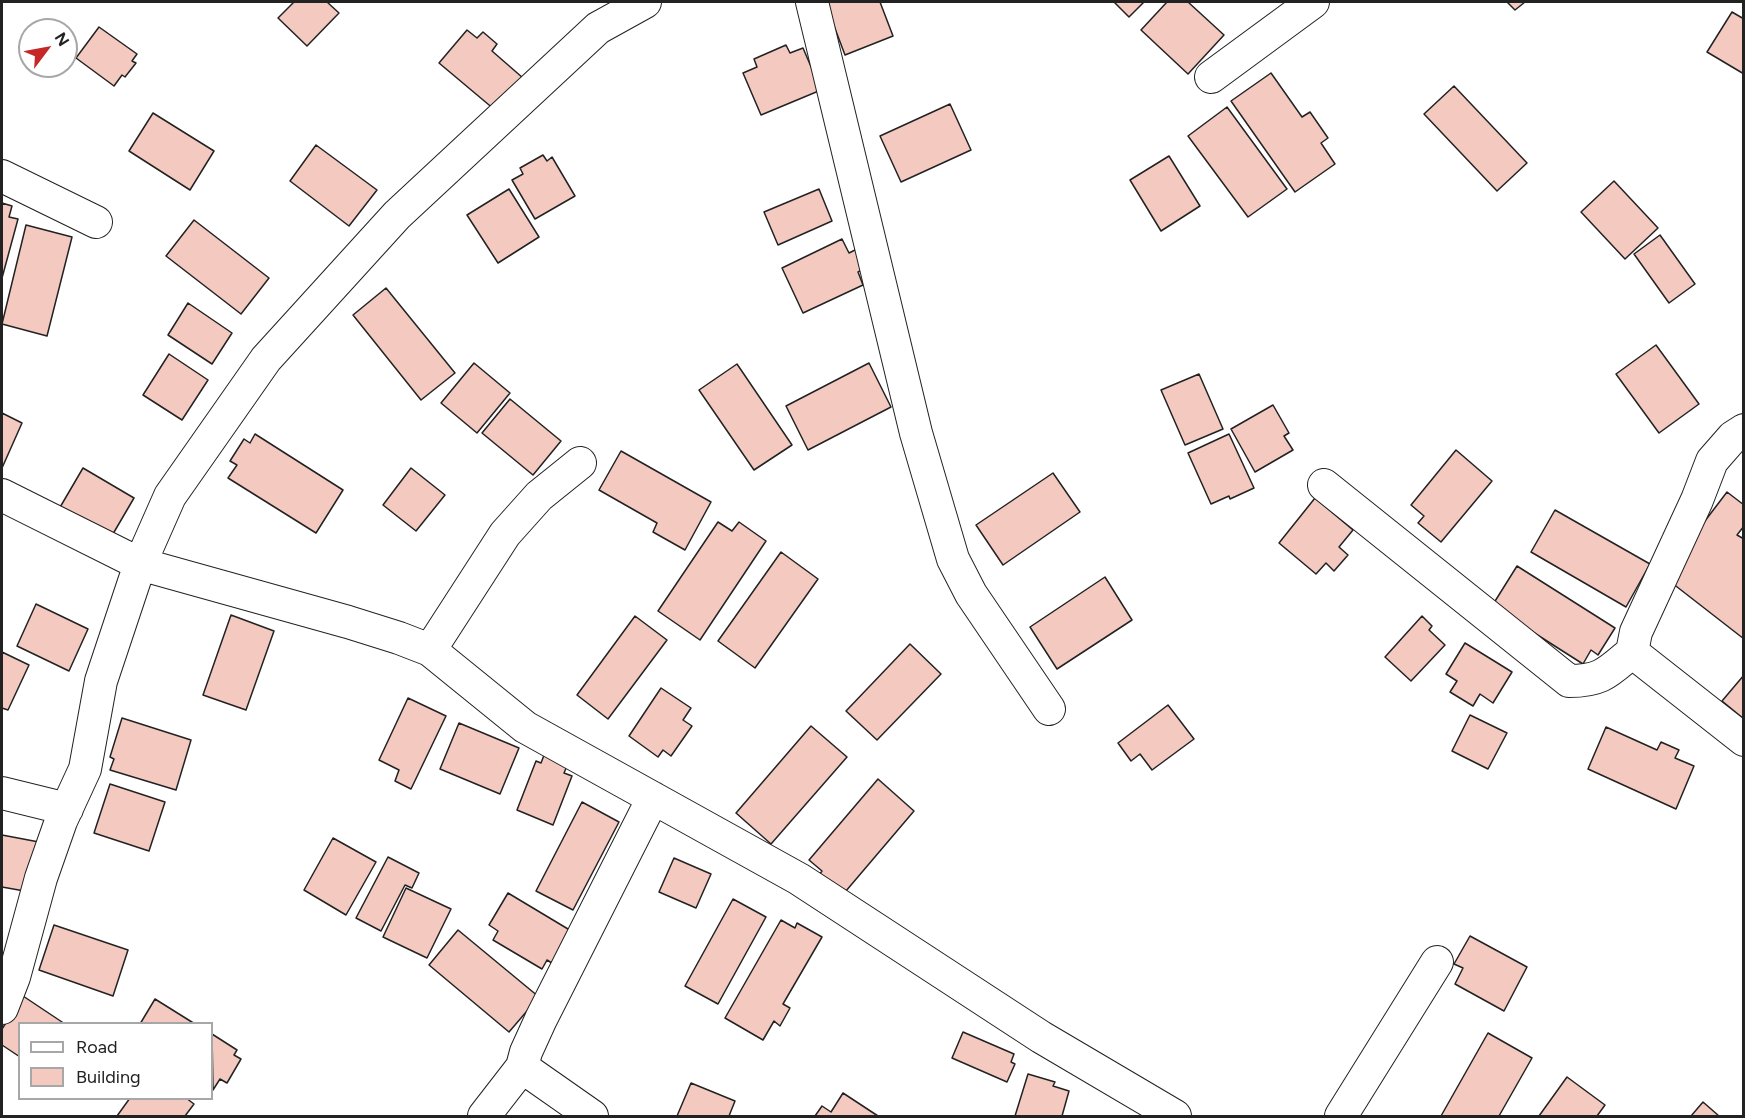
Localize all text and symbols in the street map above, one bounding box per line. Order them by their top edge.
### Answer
north arrow [18,18,78,78]
text: N [51,29,73,50]
legend [18,1022,213,1100]
text: Road [76,1036,117,1058]
text: Building [76,1066,141,1088]

